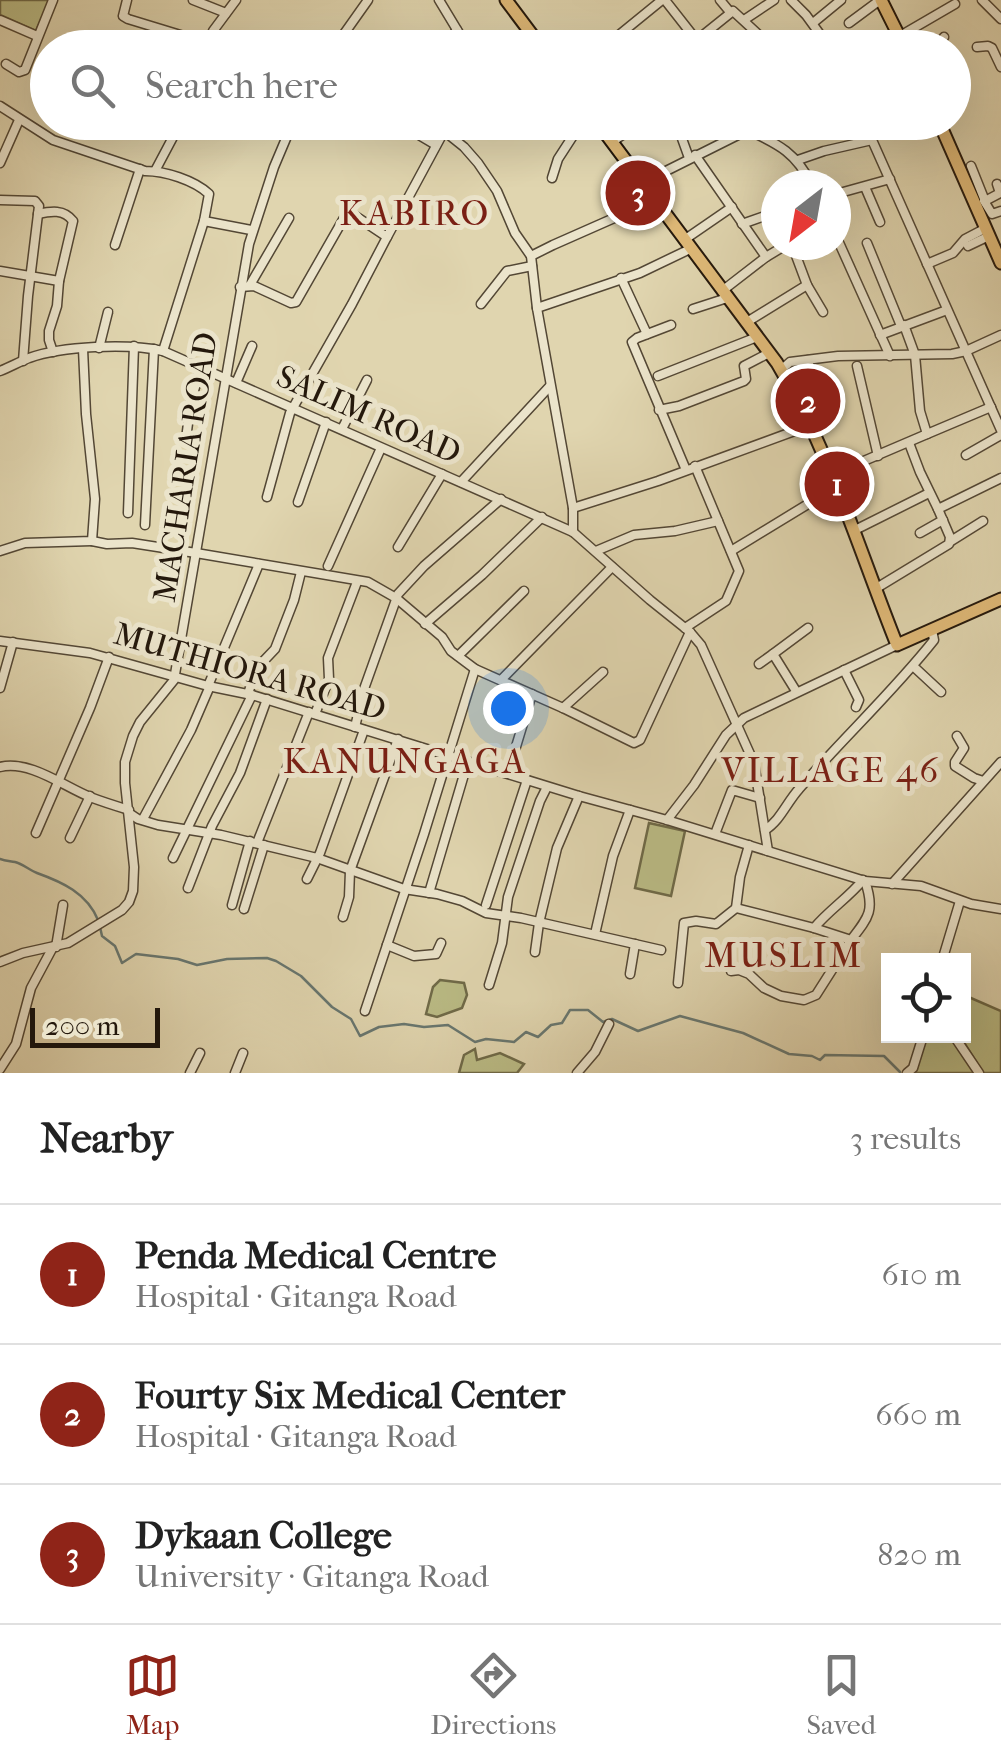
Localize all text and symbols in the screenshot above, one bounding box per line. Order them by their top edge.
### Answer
search box [30,30,971,140]
icon: search [65,58,120,113]
text: Search here [145,63,338,108]
pin: 3 [606,156,670,230]
north arrow [761,170,851,260]
district label: KABIRO [339,193,491,234]
street label: MACHARIA ROAD [146,330,225,605]
street label: SALIM ROAD [271,357,466,471]
pin: 2 [776,364,840,438]
pin: 1 [804,446,870,522]
street label: MUTHIORA ROAD [110,615,390,728]
your location [483,683,534,734]
district label: KANUNGAGA [283,741,527,782]
district label: VILLAGE 46 [720,750,941,791]
district label: MUSLIM [704,935,864,976]
map controls [881,953,971,1043]
button: locate [881,953,971,1043]
scale bar [30,1003,160,1048]
text: 200 m [45,1009,120,1042]
text: Nearby [40,1114,172,1163]
text: 3 results [850,1120,961,1157]
text: Penda Medical Centre [135,1233,496,1278]
text: 1 [67,1256,78,1293]
text: 610 m [881,1256,961,1293]
text: Hospital · Gitanga Road [135,1278,456,1315]
text: Fourty Six Medical Center [135,1373,565,1418]
text: 2 [64,1396,81,1433]
text: 660 m [875,1396,961,1433]
text: Hospital · Gitanga Road [135,1418,456,1455]
text: Dykaan College [135,1513,392,1558]
text: 3 [66,1536,79,1573]
text: 820 m [877,1536,961,1573]
text: University · Gitanga Road [135,1558,489,1595]
tab: Map [125,1648,180,1741]
tab: Directions [430,1648,556,1741]
tab: Saved [806,1648,876,1741]

